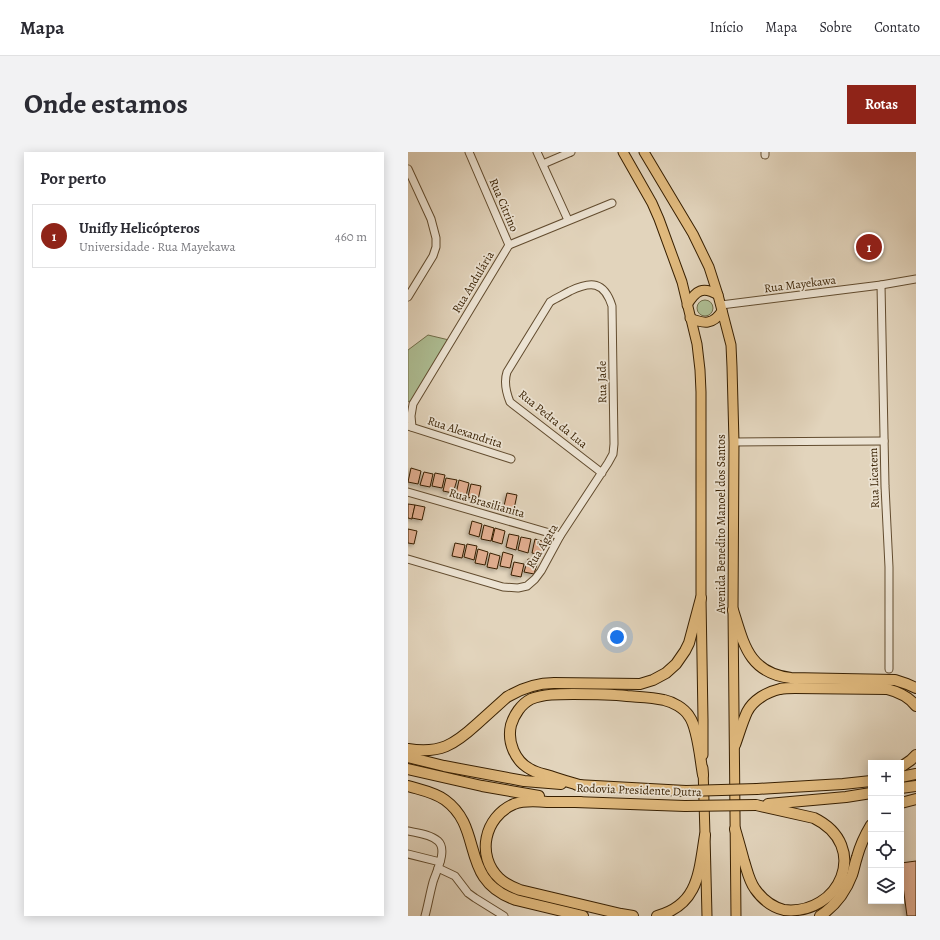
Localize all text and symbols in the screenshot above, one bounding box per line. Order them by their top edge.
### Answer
text: Mapa [20,15,64,41]
text: Início [710,18,743,37]
text: Mapa [765,18,797,37]
text: Sobre [819,18,852,37]
text: Contato [874,18,920,37]
text: Onde estamos [24,85,188,123]
button: Rotas [847,85,916,124]
text: Por perto [40,167,106,190]
street label: Rua Citrino [486,176,522,234]
text: Unifly Helicópteros [79,218,200,238]
text: 1 [52,228,56,245]
text: 460 m [335,228,367,245]
pin: 1 [856,232,882,262]
text: Universidade · Rua Mayekawa [79,238,236,255]
street label: Rua Andulária [448,248,498,316]
street label: Rua Mayekawa [763,272,837,296]
street label: Rua Jade [594,361,610,403]
street label: Rua Pedra da Lua [515,386,591,452]
street label: Rua Alexandrita [425,412,505,452]
street label: Avenida Benedito Manoel dos Santos [713,434,729,615]
street label: Rua Licatem [865,447,883,509]
street label: Rua Brasilianita [447,485,527,522]
street label: Rua Ágata [522,520,562,571]
your location [607,627,627,647]
map controls [868,760,904,904]
button: + [868,760,904,796]
street label: Rodovia Presidente Dutra [576,780,702,800]
button: − [868,796,904,832]
button: locate [868,832,904,868]
button: layers [868,868,904,904]

